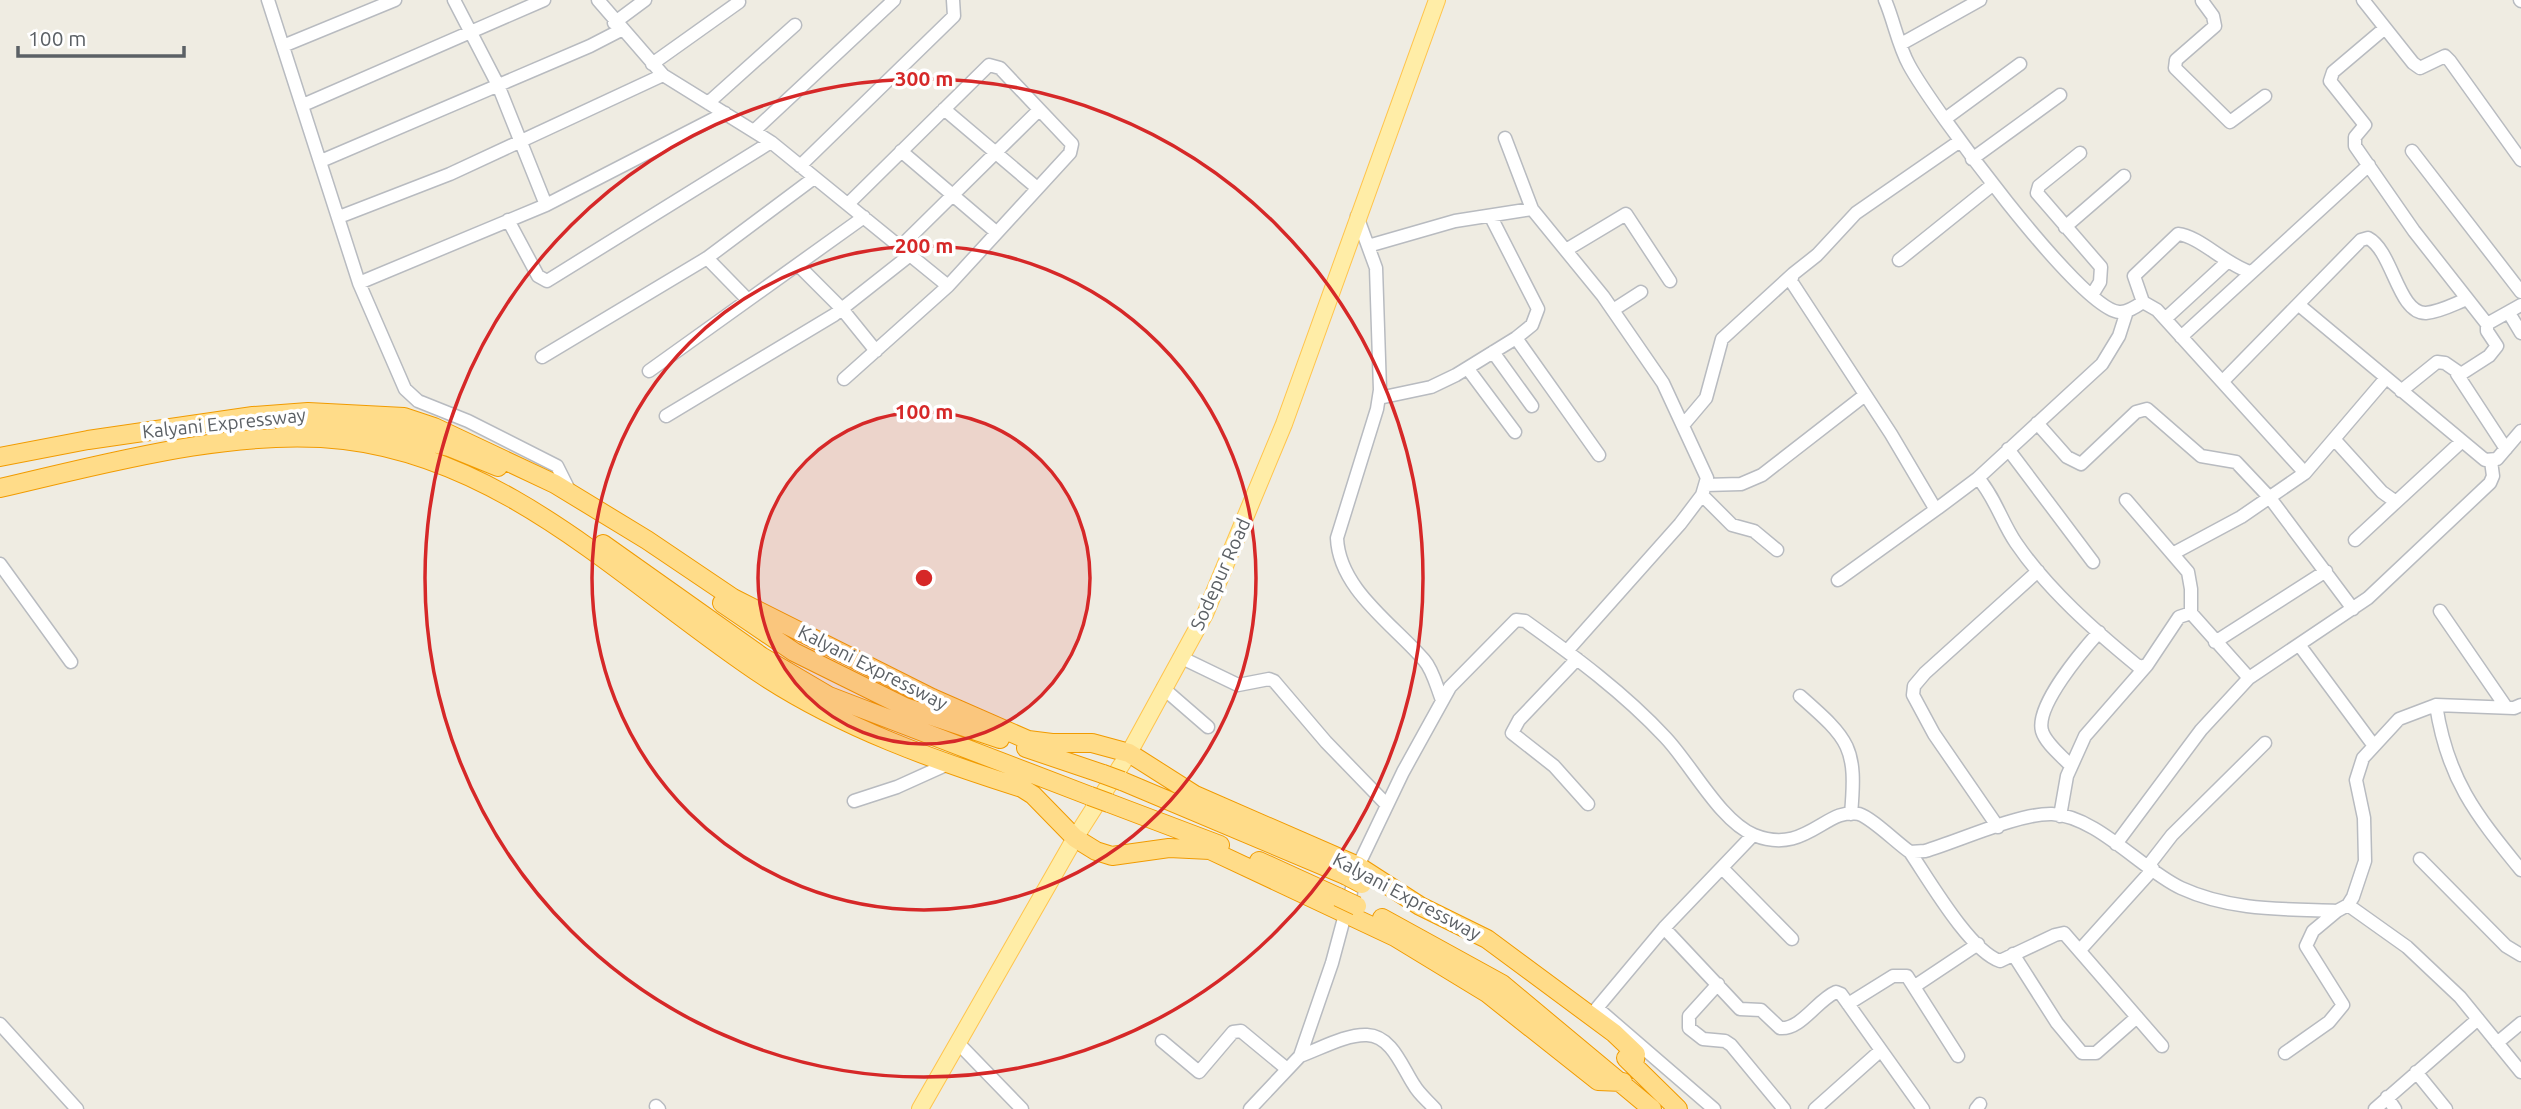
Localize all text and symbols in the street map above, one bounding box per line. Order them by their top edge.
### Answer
scale bar [18,14,184,58]
text: 100 m [28,26,86,50]
text: 300 m [895,66,953,90]
text: 200 m [895,233,953,257]
text: 100 m [895,399,953,423]
street label: Kalyani Expressway [141,403,307,443]
street label: Sodepur Road [1186,515,1254,633]
centre of rings [912,566,936,590]
street label: Kalyani Expressway [795,620,951,714]
street label: Kalyani Expressway [1329,848,1485,944]

